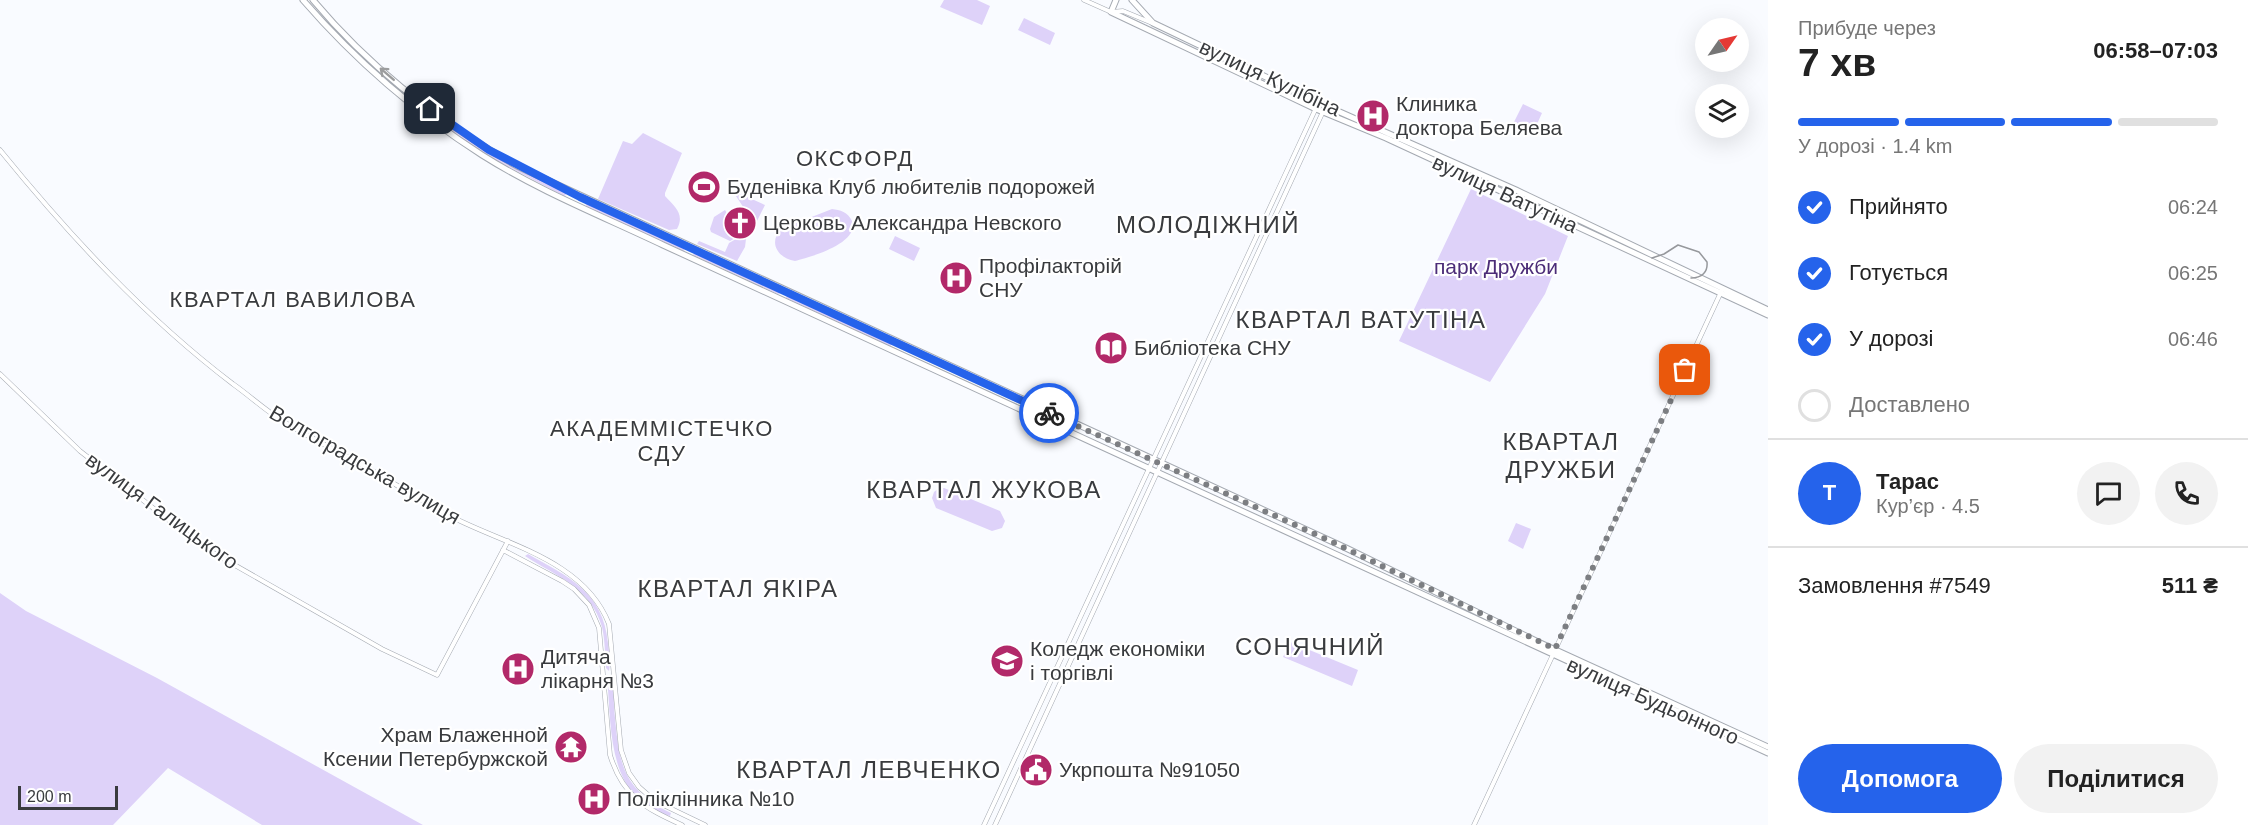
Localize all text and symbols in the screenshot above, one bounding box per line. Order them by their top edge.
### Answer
text: Прибуде через [1798,17,1936,39]
north arrow [1695,18,1749,72]
map controls [1695,18,1749,138]
street label: вулиця Кулібіна [1196,35,1345,120]
text: 06:58–07:03 [2093,38,2218,63]
text: 7 хв [1798,41,1876,84]
one-way arrow [380,67,395,81]
pin [404,83,455,134]
button: layers [1695,84,1749,138]
icon: home [413,92,446,125]
place label: Клиника доктора Беляева [1396,92,1563,139]
hospital icon: Клиника доктора Беляева [1355,98,1391,134]
text: У дорозі · 1.4 km [1798,135,1952,157]
district label: ОКСФОРД [796,146,914,171]
street label: вулиця Ватутіна [1429,150,1582,237]
sports icon: Буденівка Клуб любителів подорожей [686,169,722,205]
place label: Буденівка Клуб любителів подорожей [727,175,1095,198]
icon: check [1798,191,1831,224]
text: Прийнято [1849,194,1948,219]
text: 06:24 [2168,196,2218,218]
church icon: Церковь Александра Невского [722,205,758,241]
place label: Церковь Александра Невского [763,211,1062,234]
district label: МОЛОДІЖНИЙ [1116,211,1300,238]
place label: Профілакторій СНУ [979,254,1122,301]
park label: парк Дружби [1434,255,1558,278]
icon: check [1798,257,1831,290]
hospital icon: Профілакторій СНУ [938,260,974,296]
text: Готується [1849,260,1948,285]
text: 06:25 [2168,262,2218,284]
district label: КВАРТАЛ ВАВИЛОВА [170,287,416,312]
district label: КВАРТАЛ ВАТУТІНА [1236,306,1486,333]
icon: check [1798,323,1831,356]
text: У дорозі [1849,326,1933,351]
text: 06:46 [2168,328,2218,350]
library icon: Библіотека СНУ [1093,330,1129,366]
place label: Библіотека СНУ [1134,336,1291,359]
pin [1659,344,1710,395]
icon: bag [1668,353,1701,386]
courier [1019,383,1079,443]
text: Доставлено [1849,392,1970,417]
icon: bike [1033,397,1066,430]
street label: Волгоградська вулиця [266,401,465,529]
district label: АКАДЕММІСТЕЧКО СДУ [550,416,774,466]
district label: КВАРТАЛ ДРУЖБИ [1503,428,1619,483]
street label: вулиця Галицького [82,448,243,574]
button: chat [2077,462,2140,525]
button: phone [2155,462,2218,525]
text: Тарас [1876,469,1939,494]
district label: КВАРТАЛ ЖУКОВА [866,476,1102,503]
text: Т [1823,480,1836,505]
text: Кур’єр · 4.5 [1876,495,1980,517]
text: Замовлення #7549 [1798,573,1991,598]
text: 511 ₴ [2162,573,2218,598]
district label: КВАРТАЛ ЯКІРА [638,575,838,602]
district label: СОНЯЧНИЙ [1235,633,1385,660]
place label: Коледж економіки і торгівлі [1030,637,1205,684]
school or university icon: Коледж економіки і торгівлі [989,643,1025,679]
place label: Дитяча лікарня №3 [541,645,654,692]
hospital icon: Дитяча лікарня №3 [500,651,536,687]
street label: вулиця Будьонного [1564,652,1743,749]
place label: Храм Блаженной Ксении Петербуржской [323,723,548,770]
temple icon: Храм Блаженной Ксении Петербуржской [553,729,589,765]
button: Допомога [1798,744,2002,813]
button: Поділитися [2014,744,2218,813]
public building icon: Укрпошта №91050 [1018,752,1054,788]
district label: КВАРТАЛ ЛЕВЧЕНКО [736,756,1002,783]
place label: Укрпошта №91050 [1059,758,1240,781]
hospital icon: Поліклінника №10 [576,781,612,817]
scale bar [18,783,118,810]
place label: Поліклінника №10 [617,787,795,810]
text: 200 m [27,788,71,805]

